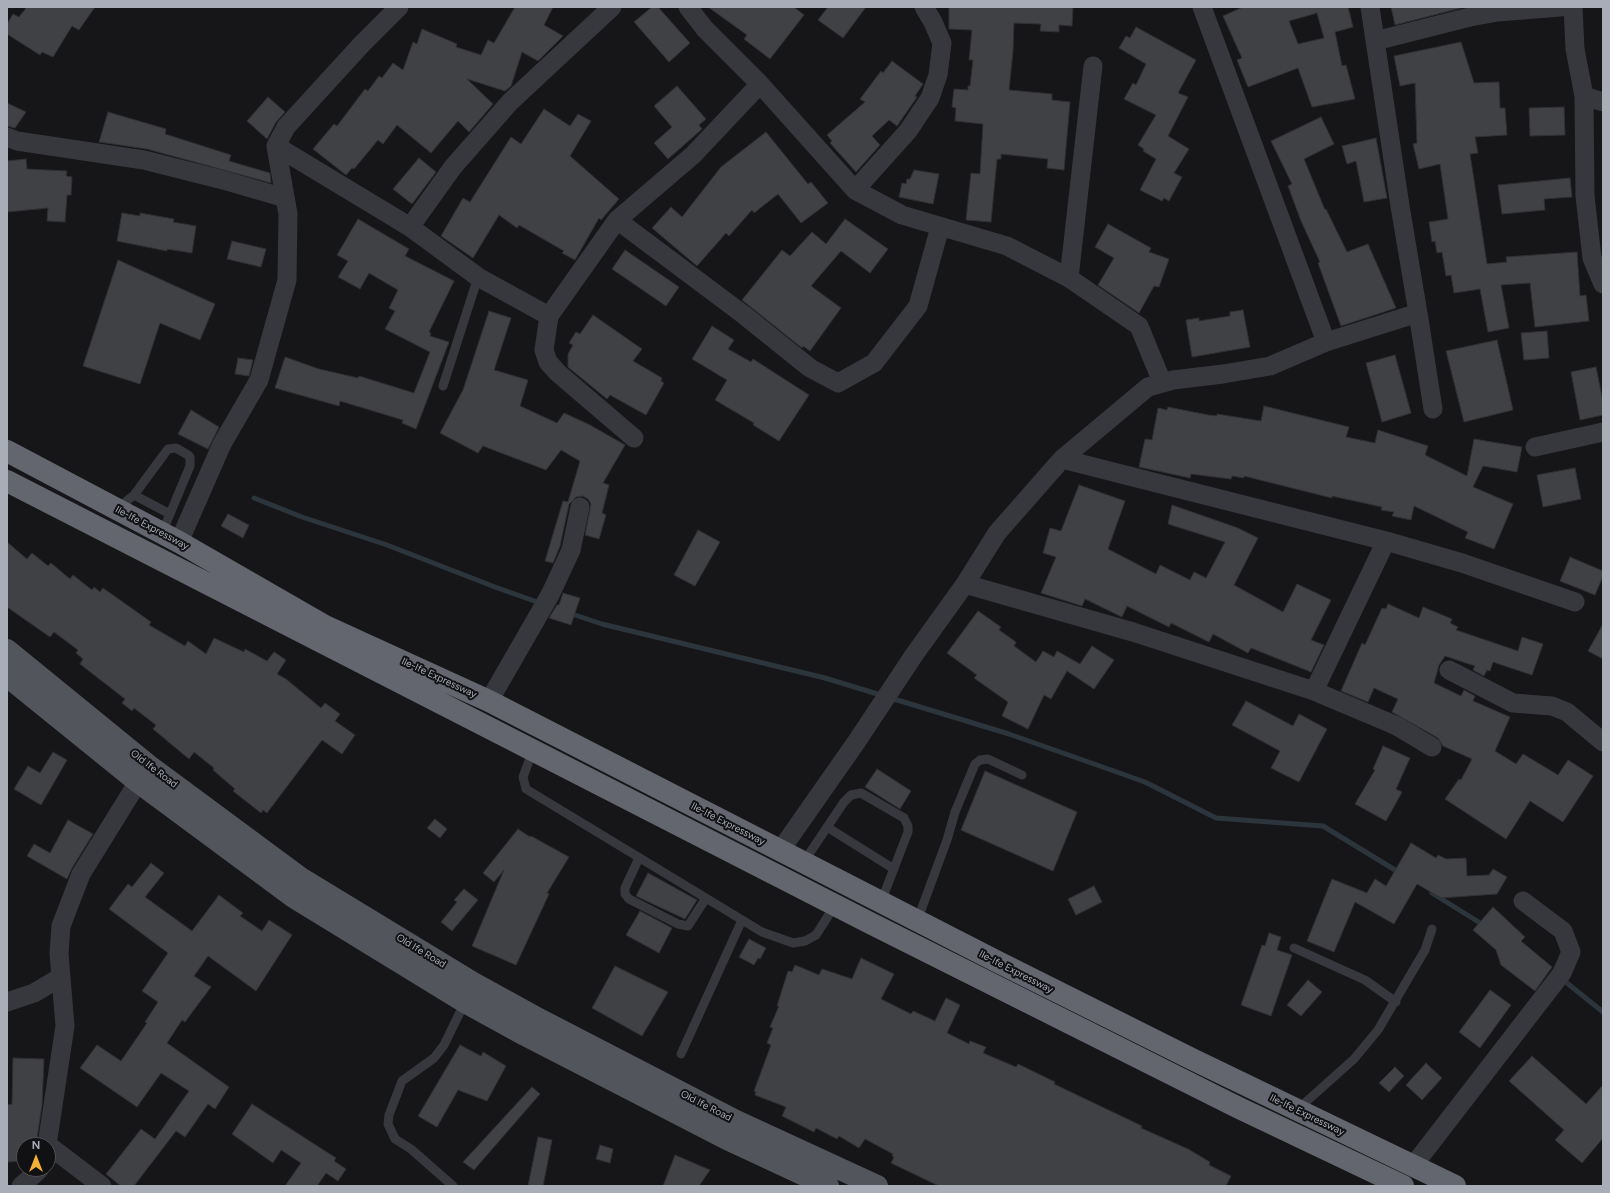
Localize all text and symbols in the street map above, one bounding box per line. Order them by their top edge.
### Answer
street label: Ile-Ife Expressway [113,504,191,552]
street label: Ile-Ife Expressway [399,655,479,701]
street label: Old Ife Road [128,747,180,791]
street label: Ile-Ife Expressway [689,800,767,848]
street label: Old Ife Road [394,932,448,970]
street label: Ile-Ife Expressway [977,948,1055,996]
street label: Old Ife Road [679,1088,733,1124]
street label: Ile-Ife Expressway [1268,1092,1346,1138]
north arrow [16,1137,56,1177]
text: N [32,1139,40,1152]

